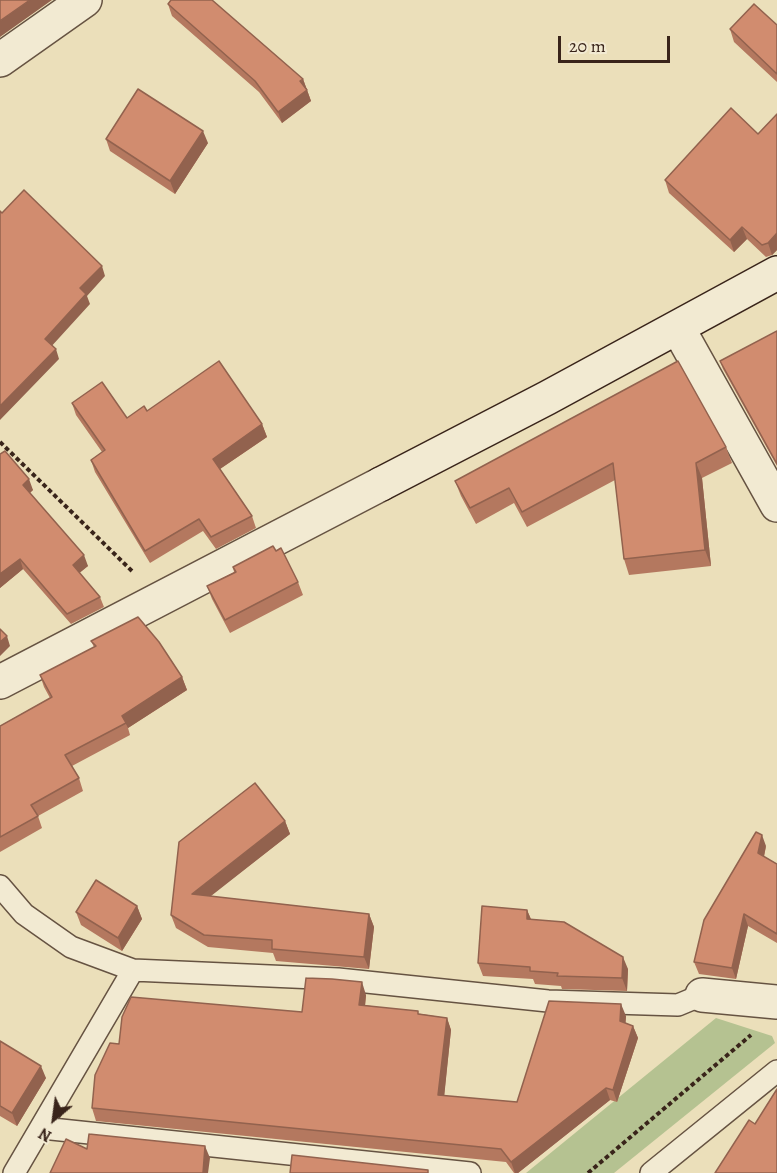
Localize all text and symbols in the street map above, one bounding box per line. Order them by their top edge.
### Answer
scale bar [561,24,674,62]
text: 20 m [569,34,606,58]
north arrow [24,1089,84,1149]
text: N [35,1122,56,1147]

